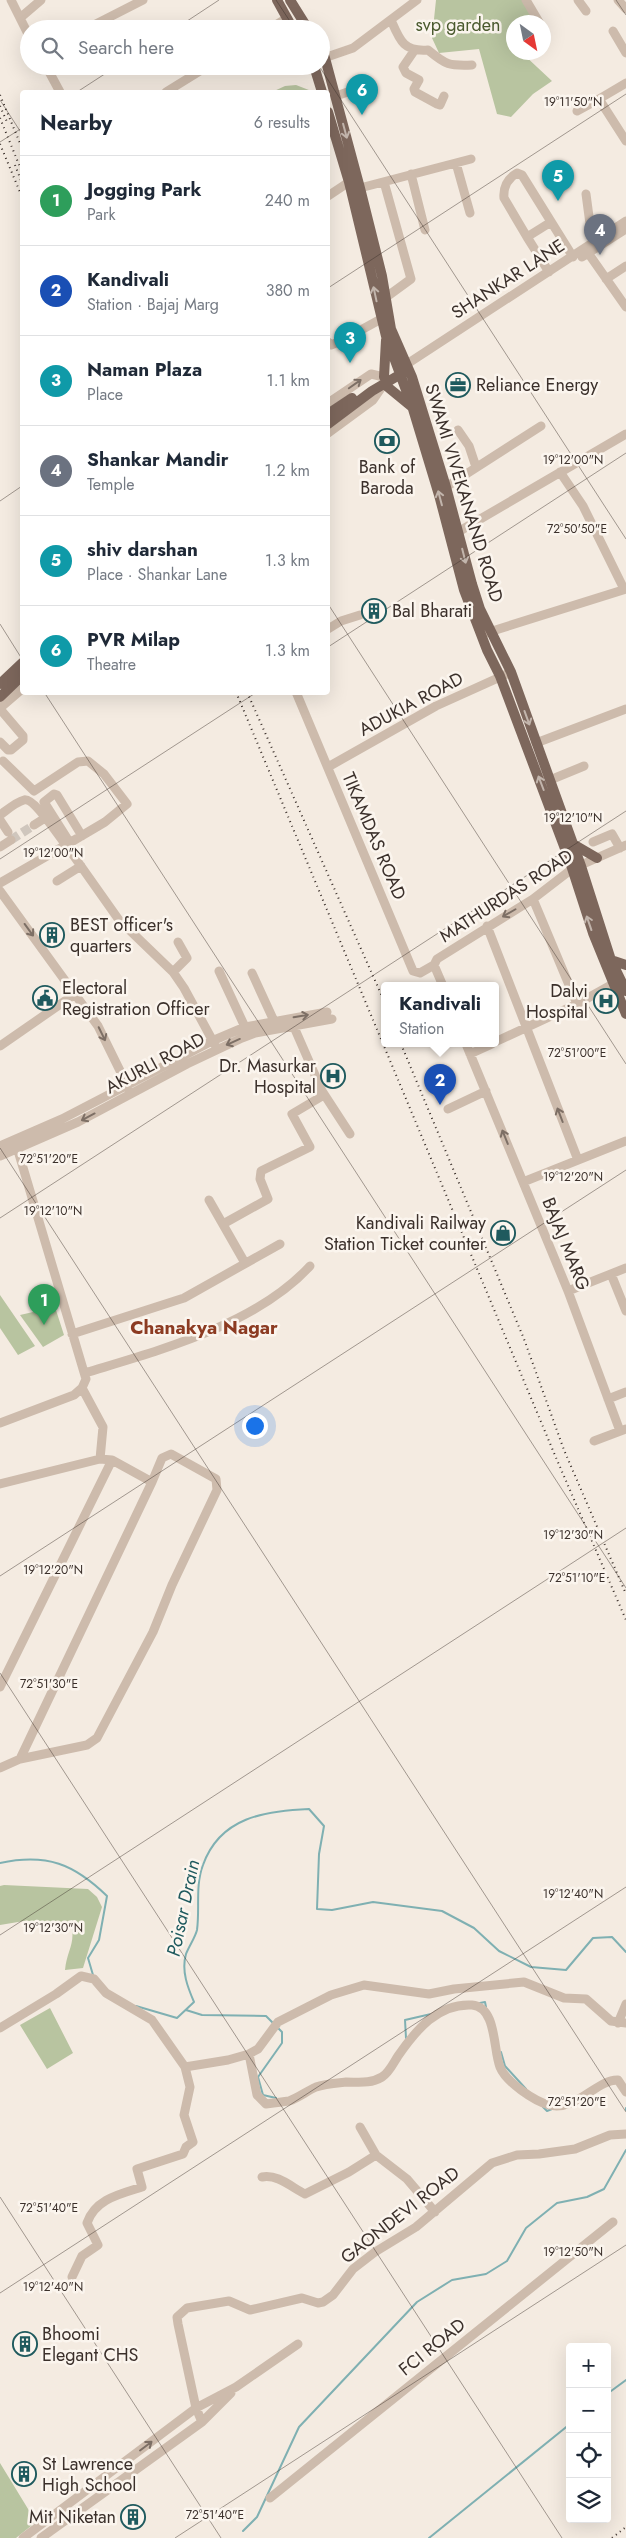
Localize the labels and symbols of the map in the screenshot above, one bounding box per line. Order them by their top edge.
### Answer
park label: svp garden [416,12,500,38]
north arrow [506,15,551,60]
pin: 6 [346,74,378,115]
text: 19°11'50"N [544,93,602,111]
one-way arrow [341,122,350,138]
pin: 5 [542,160,574,201]
pin: 4 [584,214,616,255]
street label: SHANKAR LANE [446,233,570,325]
one-way arrow [370,286,379,302]
pin: 3 [334,322,366,363]
office icon: Reliance Energy [445,372,471,398]
place label: Reliance Energy [476,372,598,398]
one-way arrow [348,379,362,389]
street label: SWAMI VIVEKANAND ROAD [418,380,510,606]
bank icon: Bank of Baroda [374,428,400,454]
text: 19°12'00"N [543,451,603,469]
place label: Bank of Baroda [359,454,416,501]
one-way arrow [435,491,444,507]
text: 72°50'50"E [547,520,607,538]
one-way arrow [460,548,470,564]
building icon: Bal Bharati [361,598,387,624]
place label: Bal Bharati [392,598,472,624]
street label: ADUKIA ROAD [354,665,468,743]
one-way arrow [523,710,532,725]
street label: TIKAMDAS ROAD [335,768,413,904]
one-way arrow [536,776,545,791]
text: 19°12'10"N [544,809,602,827]
street label: MATHURDAS ROAD [434,843,578,949]
text: 19°12'00"N [23,844,83,862]
one-way arrow [502,909,516,919]
place label: BEST officer's quarters [70,912,173,959]
one-way arrow [584,915,593,931]
building icon: BEST officer's quarters [39,922,65,948]
one-way arrow [24,923,34,937]
place label: Electoral Registration Officer [62,975,210,1022]
place label: Dalvi Hospital [526,978,588,1025]
public building icon: Electoral Registration Officer [32,985,58,1011]
hospital icon: Dalvi Hospital [593,988,619,1014]
one-way arrow [292,1011,308,1021]
one-way arrow [98,1026,107,1041]
street label: AKURLI ROAD [101,1026,209,1100]
one-way arrow [226,1037,241,1047]
text: 72°51'00"E [548,1044,606,1062]
place label: Dr. Masurkar Hospital [219,1053,317,1100]
hospital icon: Dr. Masurkar Hospital [320,1063,346,1089]
pin: 2 [424,1064,456,1105]
one-way arrow [555,1108,565,1123]
one-way arrow [81,1113,96,1122]
one-way arrow [499,1130,509,1145]
text: 72°51'20"E [20,1150,78,1168]
text: 19°12'20"N [543,1168,603,1186]
street label: BAJAJ MARG [536,1194,596,1294]
text: 19°12'10"N [24,1202,82,1220]
place label: Kandivali Railway Station Ticket counter [324,1210,487,1257]
shop icon: Kandivali Railway Station Ticket counter [490,1220,516,1246]
pin: 1 [28,1284,60,1325]
district label: Chanakya Nagar [130,1314,278,1341]
your location [242,1413,268,1439]
text: 19°12'30"N [543,1526,603,1544]
text: 19°12'20"N [23,1561,83,1579]
text: 72°51'10"E [549,1569,605,1587]
text: 72°51'30"E [20,1675,78,1693]
water label: Poisar Drain [160,1857,206,1959]
text: 19°12'40"N [543,1885,603,1903]
text: 19°12'30"N [23,1919,83,1937]
text: 72°51'20"E [548,2093,606,2111]
street label: GAONDEVI ROAD [335,2160,465,2270]
text: 72°51'40"E [20,2199,78,2217]
text: 19°12'50"N [543,2243,603,2261]
text: 19°12'40"N [23,2278,83,2296]
street label: FCI ROAD [393,2312,471,2382]
place label: Bhoomi Elegant CHS [42,2321,139,2368]
building icon: Bhoomi Elegant CHS [12,2331,38,2357]
one-way arrow [139,2440,152,2451]
place label: St Lawrence High School [42,2451,136,2498]
building icon: St Lawrence High School [11,2461,37,2487]
place label: Mit Niketan [29,2504,116,2530]
building icon: Mit Niketan [120,2504,146,2530]
text: 72°51'40"E [186,2506,244,2524]

